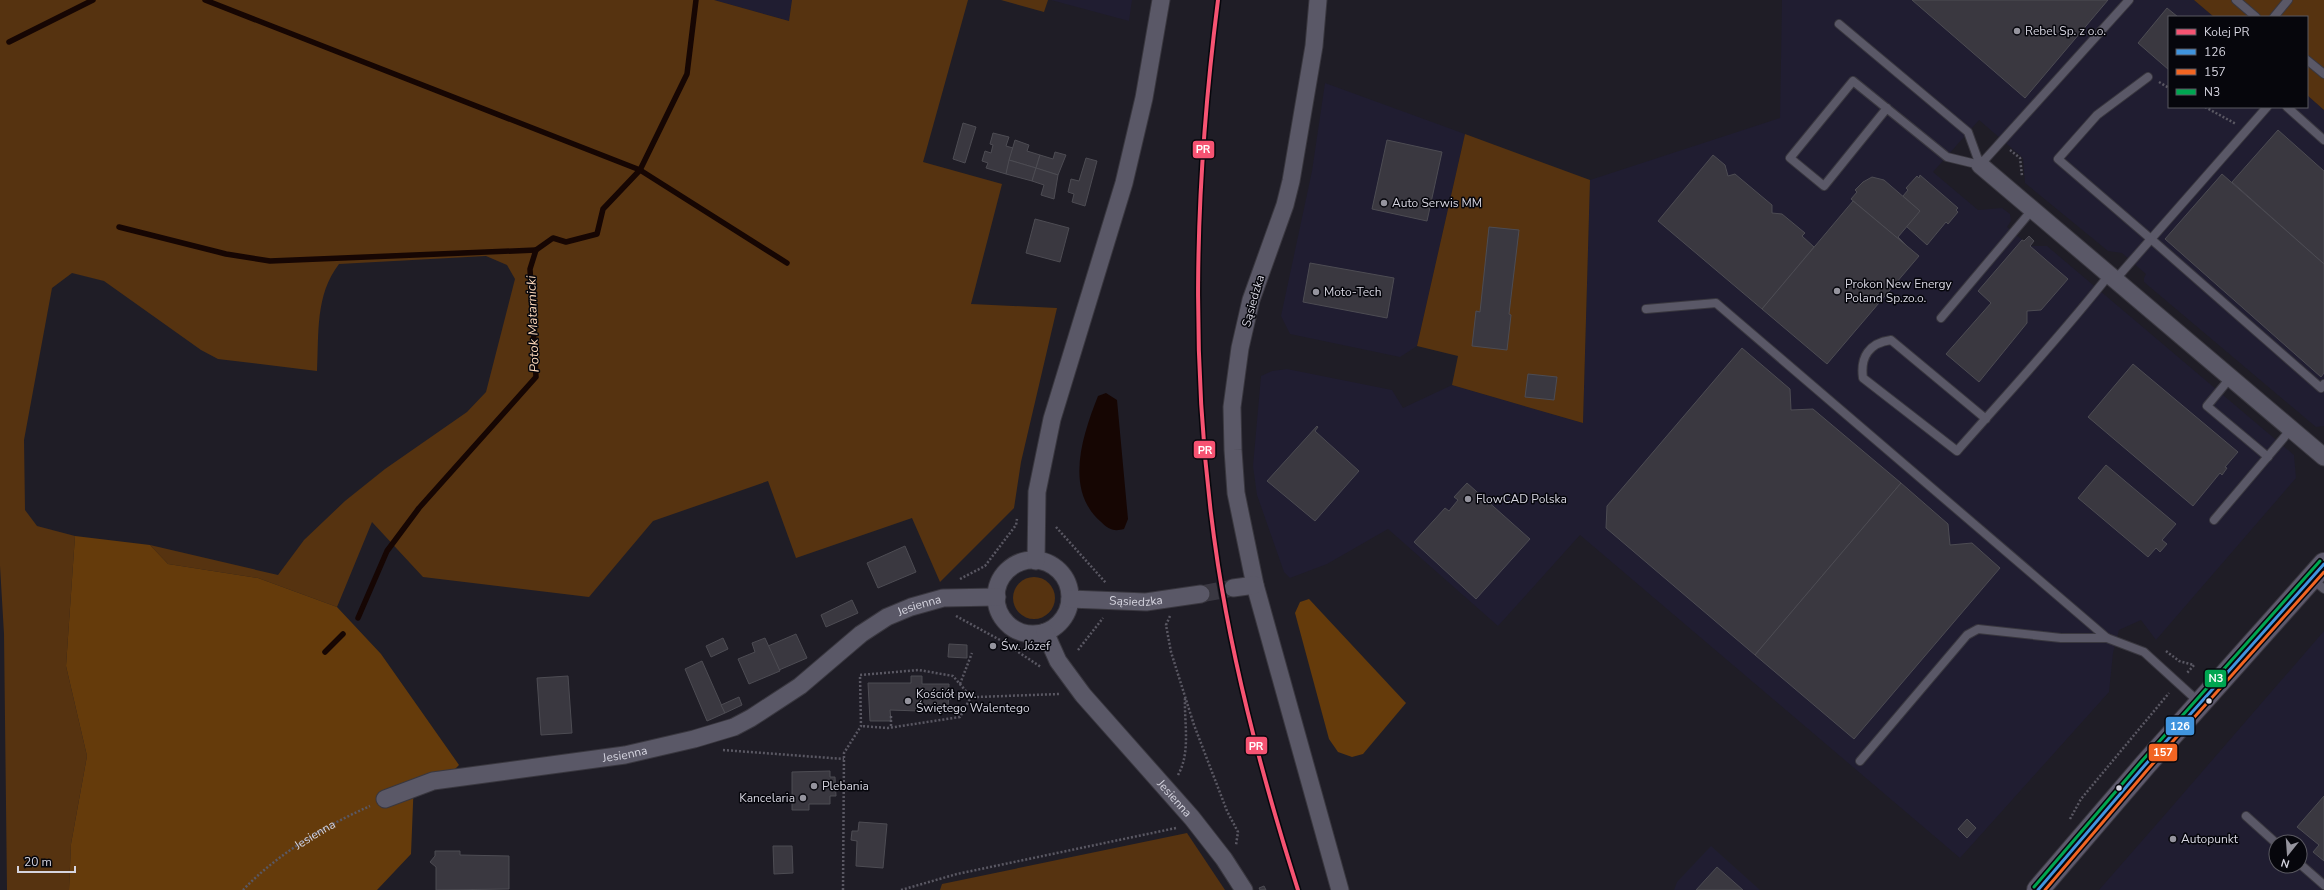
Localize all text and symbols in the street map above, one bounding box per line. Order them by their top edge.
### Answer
legend [2168,16,2308,108]
place label: Rebel Sp. z o.o. [2025,23,2106,39]
text: Kolej PR [2204,24,2249,40]
marker: Rebel Sp. z o.o. [2012,26,2022,36]
text: 126 [2204,44,2226,60]
text: 157 [2204,64,2226,80]
text: N3 [2204,84,2220,100]
line badge: PR [1192,140,1215,159]
text: PR [1196,142,1211,157]
place label: Auto Serwis MM [1392,195,1482,211]
marker: Auto Serwis MM [1379,198,1389,208]
street label: Sąsiedzka [1238,273,1268,329]
water label: Potok Matarnicki [522,274,544,373]
place label: Prokon New Energy Poland Sp.zo.o. [1845,276,1953,306]
place label: Moto-Tech [1324,284,1381,300]
marker: Prokon New Energy Poland Sp.zo.o. [1832,286,1842,296]
marker: Moto-Tech [1311,287,1321,297]
line badge: PR [1193,440,1216,459]
text: PR [1198,443,1213,458]
place label: FlowCAD Polska [1476,491,1567,507]
marker: FlowCAD Polska [1463,494,1473,504]
street label: Jesienna [894,591,943,620]
street label: Sąsiedzka [1109,592,1164,610]
place label: Św. Józef [1001,638,1051,654]
marker: Św. Józef [988,641,998,651]
line badge: N3 [2204,669,2227,688]
text: N3 [2209,671,2223,686]
place label: Kościół pw. Świętego Walentego [916,686,1030,716]
marker: Kościół pw. Świętego Walentego [903,696,913,706]
unlabelled marker [2204,696,2214,706]
line badge: 126 [2165,716,2195,736]
text: 126 [2170,719,2190,734]
line badge: PR [1245,736,1268,755]
text: PR [1249,739,1264,754]
street label: Jesienna [600,742,649,766]
line badge: 157 [2148,743,2178,762]
text: 157 [2153,745,2173,760]
street label: Jesienna [1153,775,1196,821]
place label: Plebania [822,778,869,794]
marker: Plebania [809,781,819,791]
unlabelled marker [2114,783,2124,793]
place label: Kancelaria [739,790,795,806]
marker: Kancelaria [798,793,808,803]
street label: Jesienna [290,816,338,854]
place label: Autopunkt [2181,831,2239,847]
marker: Autopunkt [2168,834,2178,844]
north arrow [2268,834,2308,874]
scale bar [18,848,75,874]
text: 20 m [24,854,52,870]
text: N [2279,855,2291,871]

